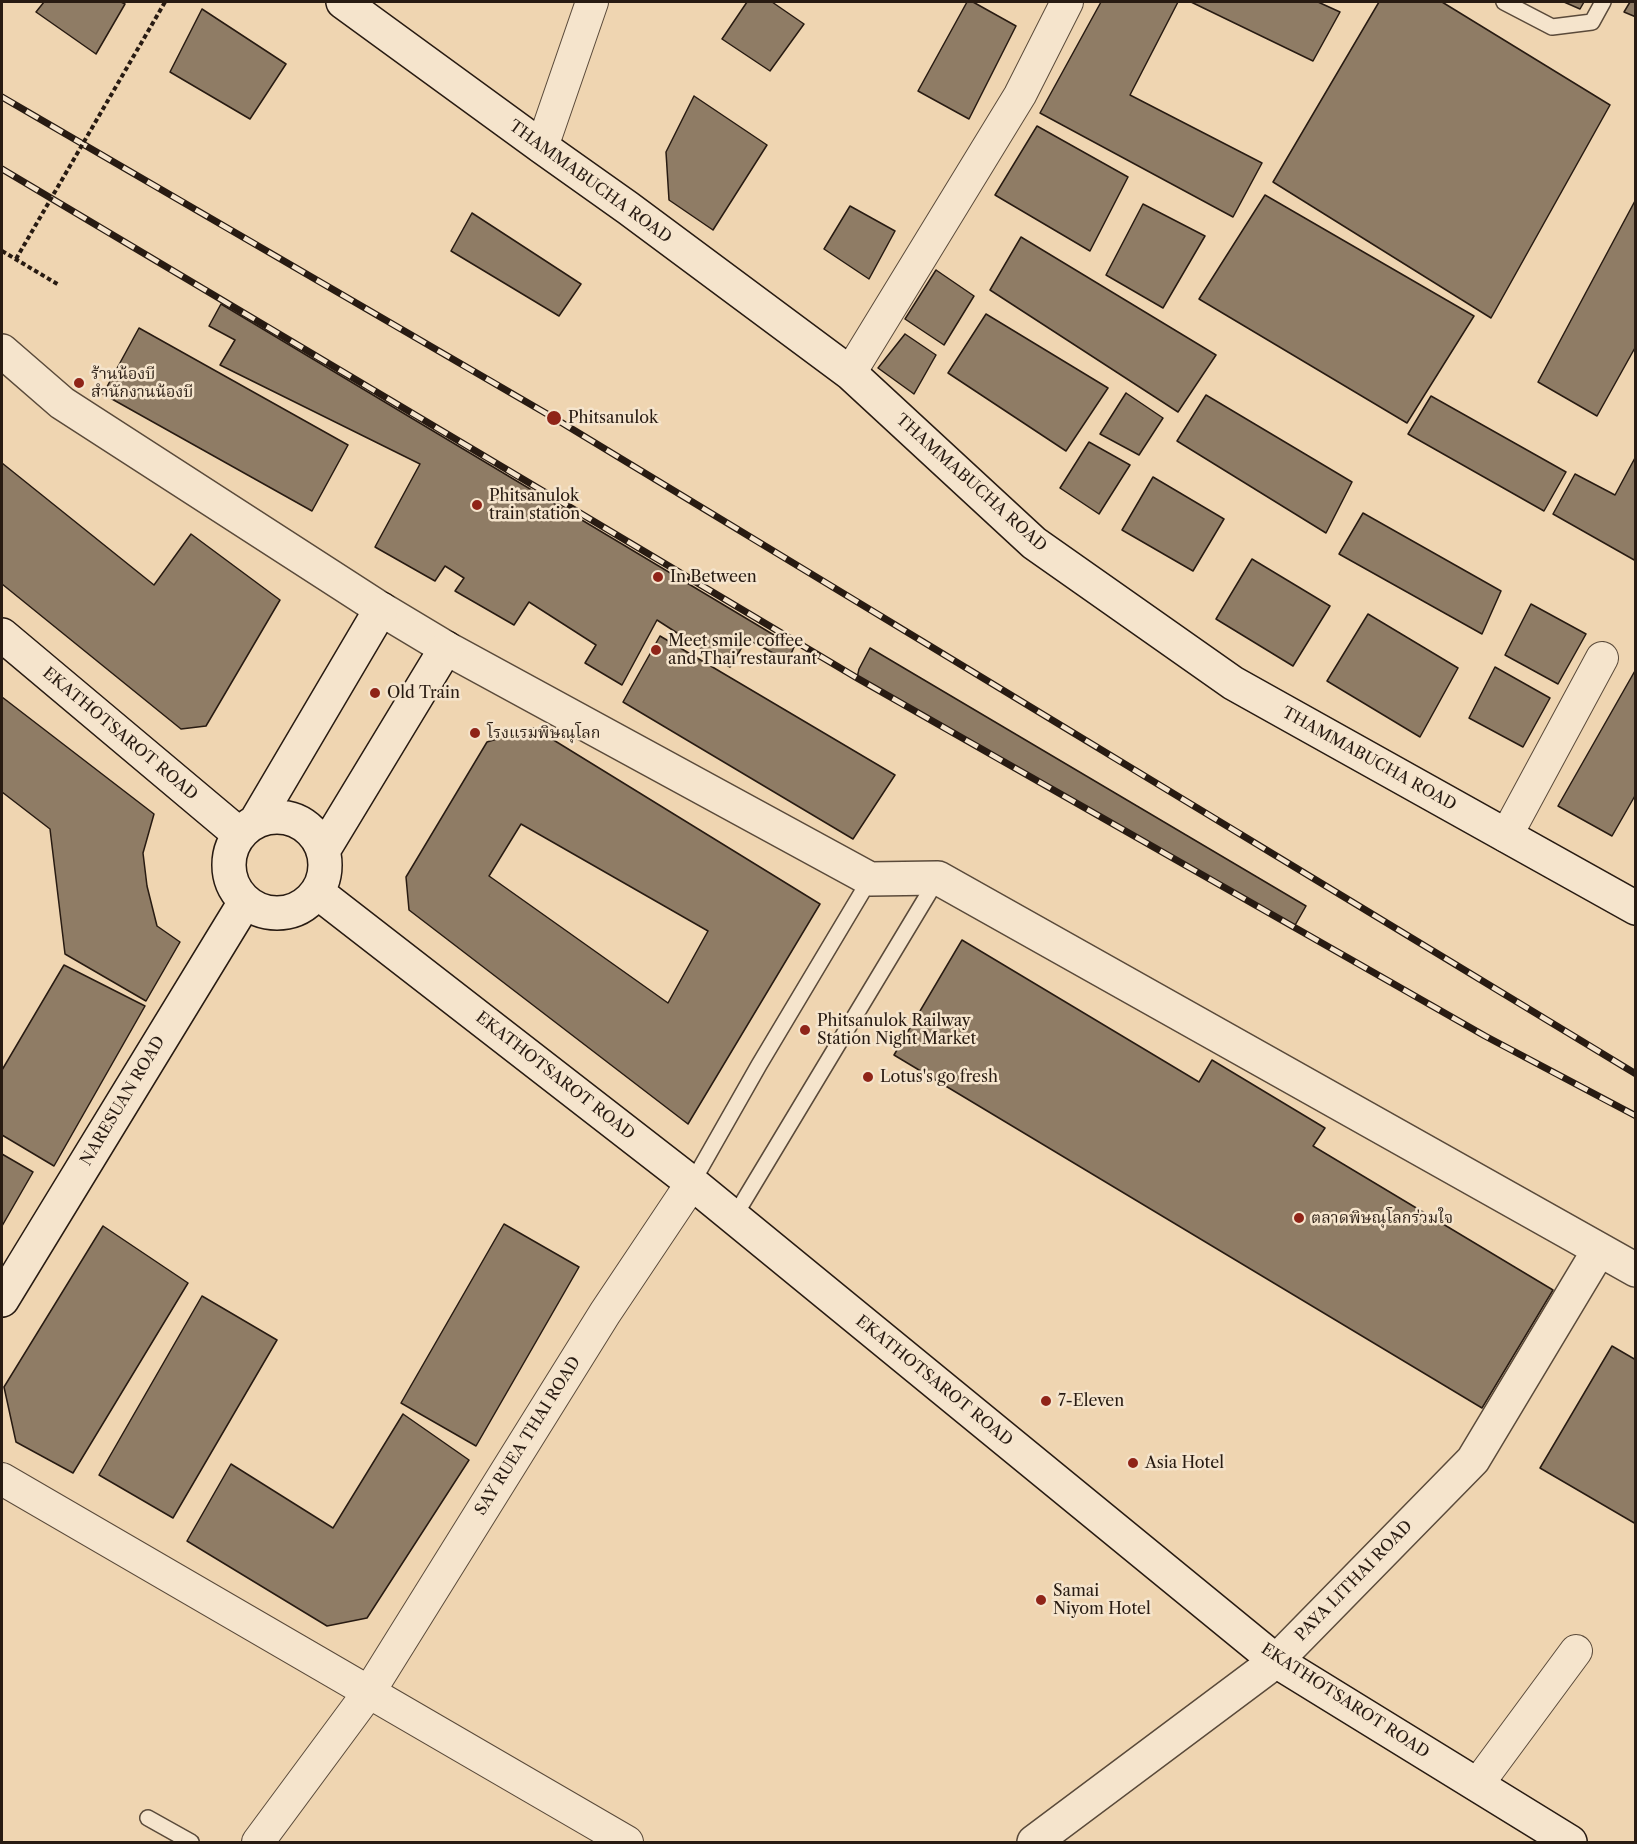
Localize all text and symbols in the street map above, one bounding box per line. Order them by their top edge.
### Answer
street label: THAMMABUCHA ROAD [505,117,675,247]
place label: ร้านน้องบี สำนักงานน้องบี [91,364,193,402]
marker: ร้านน้องบี สำนักงานน้องบี [72,376,86,390]
place label: Phitsanulok [568,408,658,428]
marker: Phitsanulok [545,409,563,427]
street label: THAMMABUCHA ROAD [892,410,1050,556]
place label: Phitsanulok train station [489,486,580,524]
marker: Phitsanulok train station [470,498,484,512]
place label: In Between [670,567,757,587]
marker: In Between [651,570,665,584]
place label: Meet smile coffee and Thai restaurant [668,631,817,669]
marker: Meet smile coffee and Thai restaurant [649,643,663,657]
street label: EKATHOTSAROT ROAD [39,664,201,804]
place label: Old Train [387,683,460,703]
marker: Old Train [368,686,382,700]
street label: THAMMABUCHA ROAD [1279,703,1459,815]
place label: โรงแรมพิษณุโลก [487,723,601,743]
marker: โรงแรมพิษณุโลก [468,726,482,740]
street label: EKATHOTSAROT ROAD [472,1008,638,1144]
place label: Phitsanulok Railway Station Night Market [817,1011,976,1049]
marker: Phitsanulok Railway Station Night Market [798,1023,812,1037]
street label: NARESUAN ROAD [77,1033,169,1169]
place label: Lotus's go fresh [880,1067,998,1087]
marker: Lotus's go fresh [861,1070,875,1084]
place label: ตลาดพิษณุโลกร่วมใจ [1311,1208,1453,1228]
marker: ตลาดพิษณุโลกร่วมใจ [1292,1211,1306,1225]
street label: EKATHOTSAROT ROAD [852,1312,1016,1450]
street label: SAY RUEA THAI ROAD [471,1353,585,1519]
place label: 7-Eleven [1058,1391,1124,1411]
marker: 7-Eleven [1039,1394,1053,1408]
place label: Asia Hotel [1145,1453,1224,1473]
marker: Asia Hotel [1126,1456,1140,1470]
street label: PAYA LITHAI ROAD [1291,1517,1417,1645]
place label: Samai Niyom Hotel [1053,1581,1151,1619]
marker: Samai Niyom Hotel [1034,1593,1048,1607]
street label: EKATHOTSAROT ROAD [1257,1639,1433,1763]

